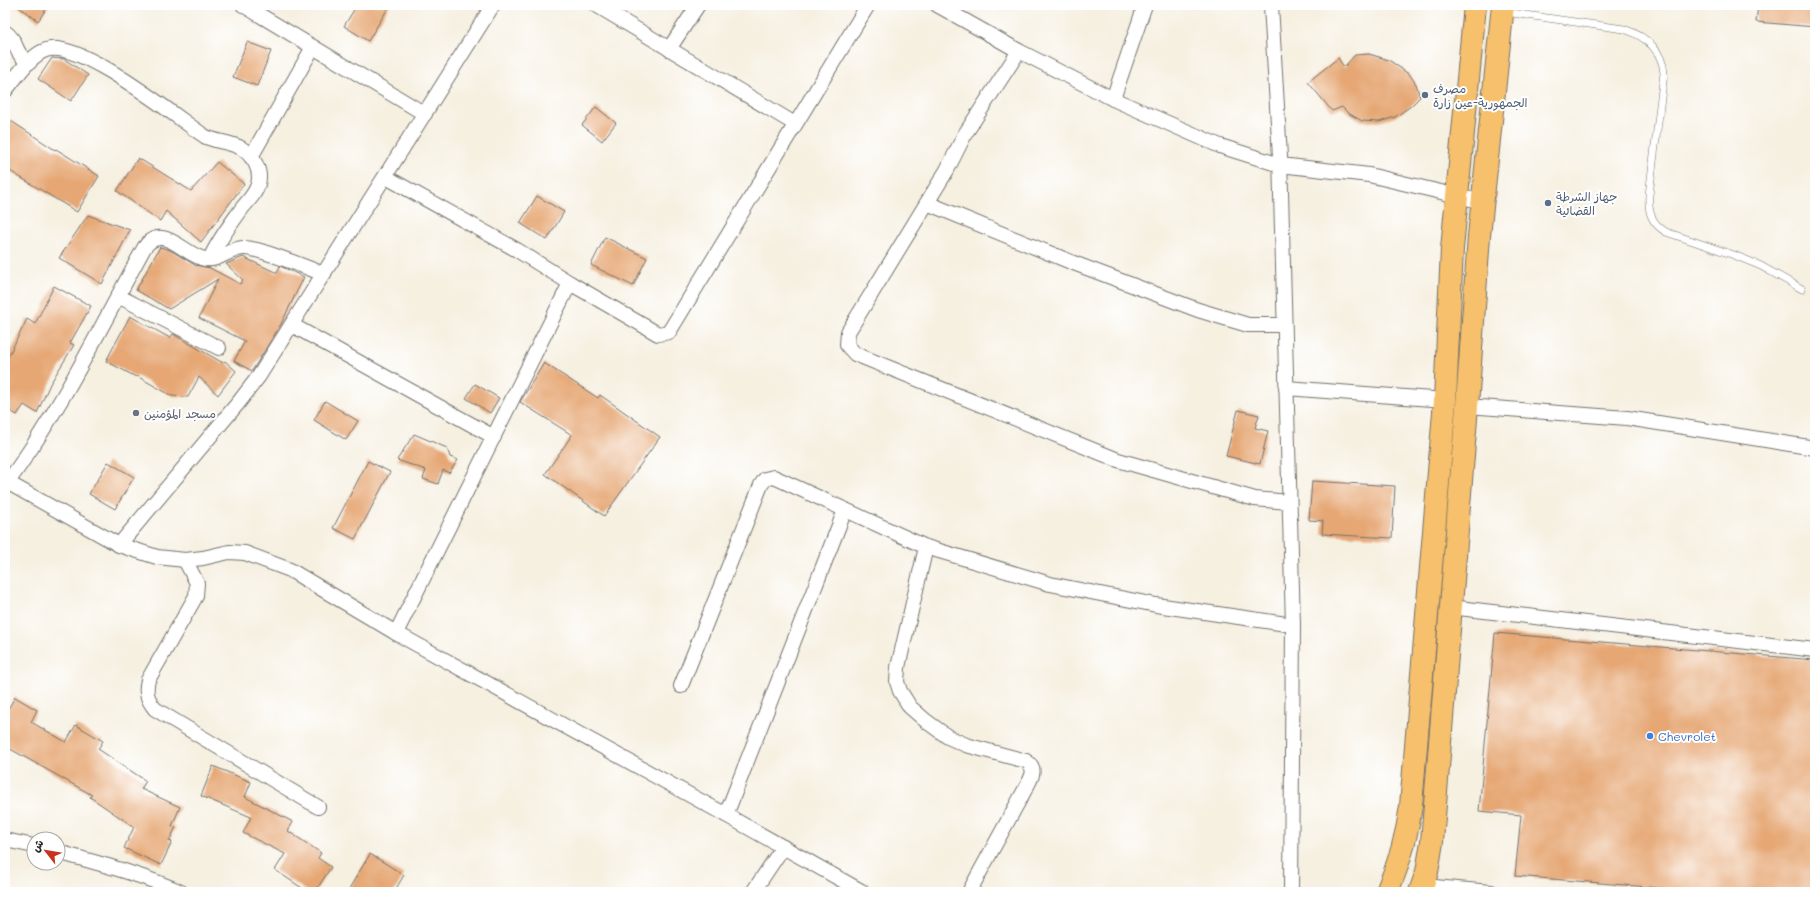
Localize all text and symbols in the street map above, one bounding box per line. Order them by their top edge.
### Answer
place label: مصرف الجمهورية-عين زارة [1433,80,1528,111]
marker: مصرف الجمهورية-عين زارة [1420,90,1430,100]
place label: جهاز الشرطة القضائية [1556,188,1617,218]
marker: جهاز الشرطة القضائية [1543,198,1553,208]
place label: مسجد المؤمنين [144,405,216,422]
marker: مسجد المؤمنين [131,408,141,418]
place label: Chevrolet [1658,728,1716,744]
marker: Chevrolet [1645,731,1655,741]
north arrow [26,831,66,871]
text: ش [27,837,47,855]

